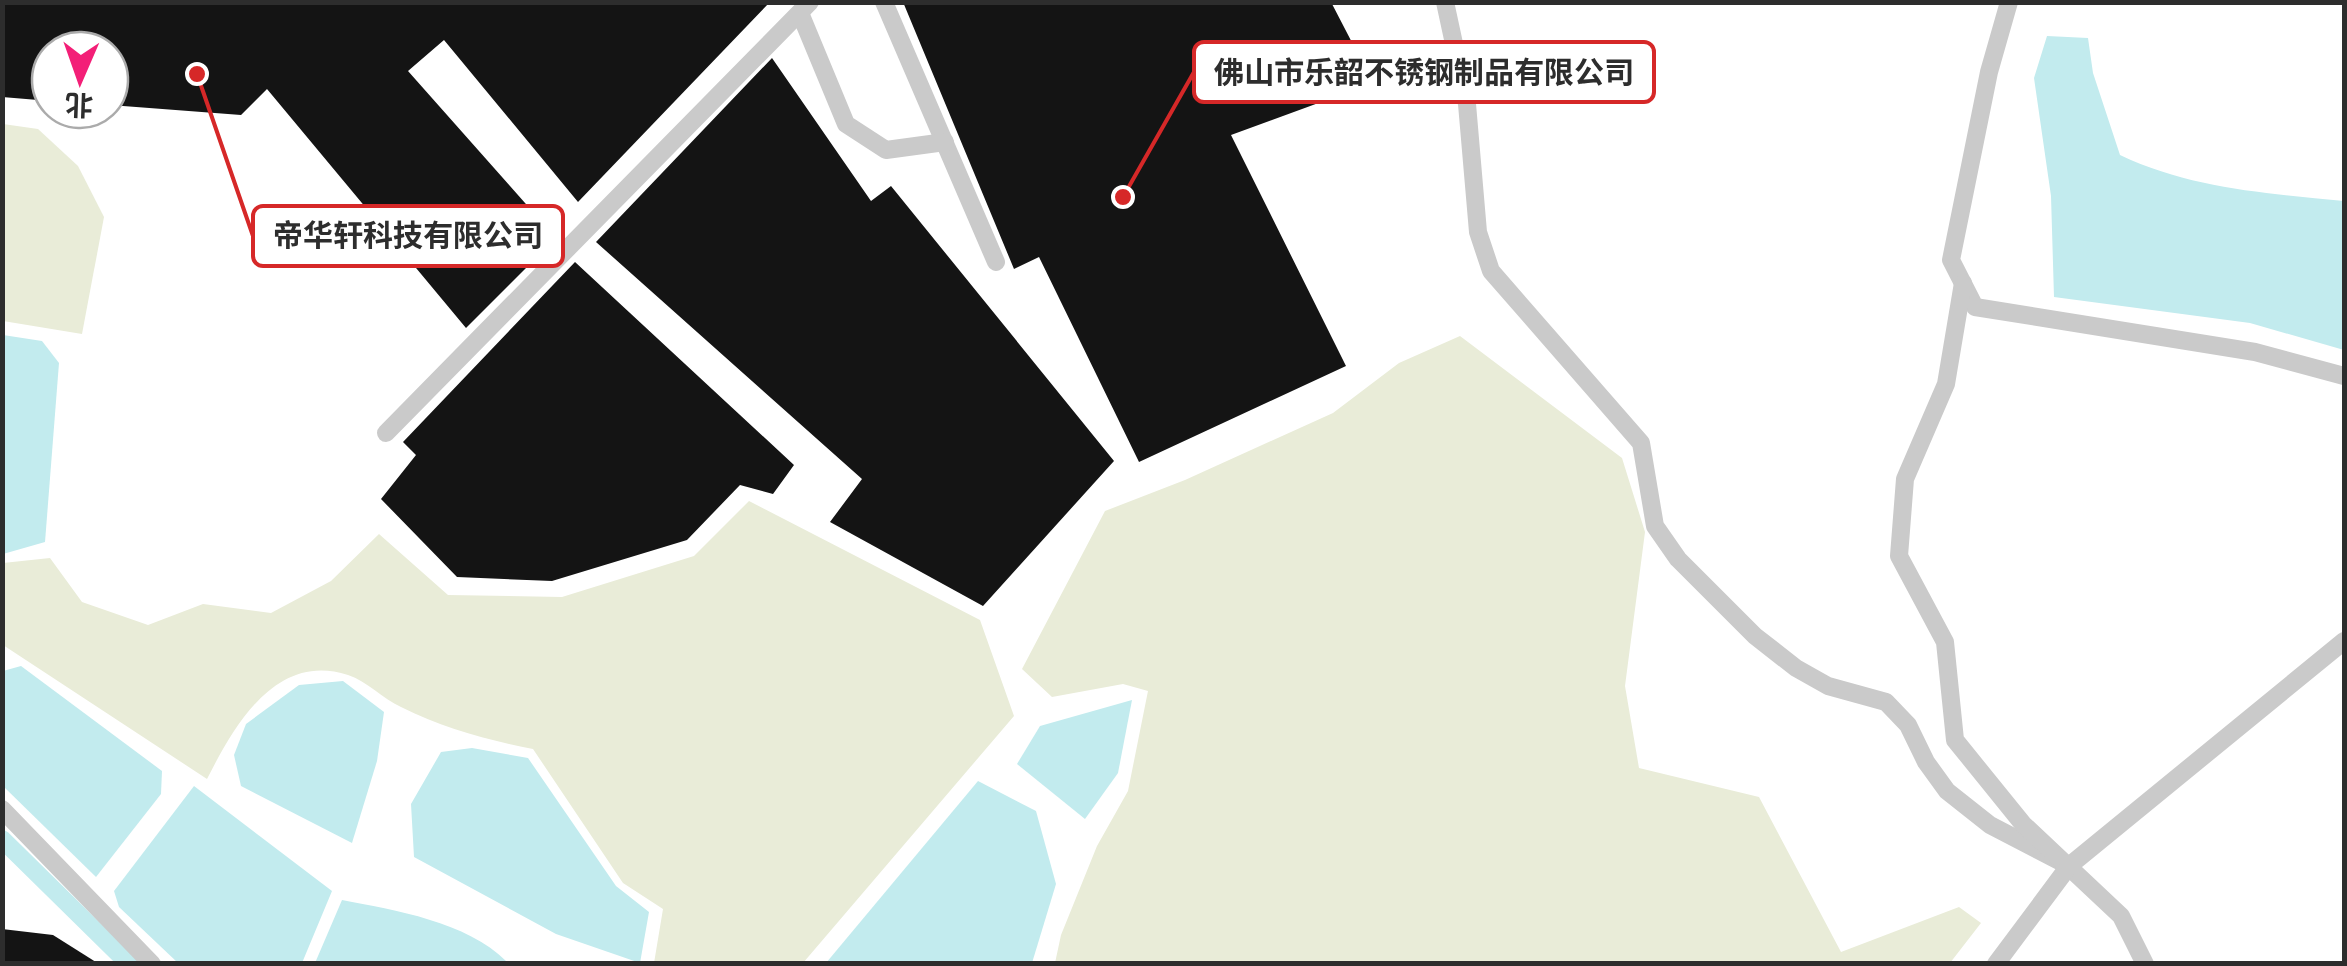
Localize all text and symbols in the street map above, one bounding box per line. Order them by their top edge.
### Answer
north arrow [30,30,130,130]
callout: 佛山市乐韶不锈钢制品有限公司 [1194,42,1654,102]
text: 佛山市乐韶不锈钢制品有限公司 [1214,55,1634,92]
text: 北 [65,87,94,121]
callout: 帝华轩科技有限公司 [253,206,563,266]
text: 帝华轩科技有限公司 [273,218,543,255]

